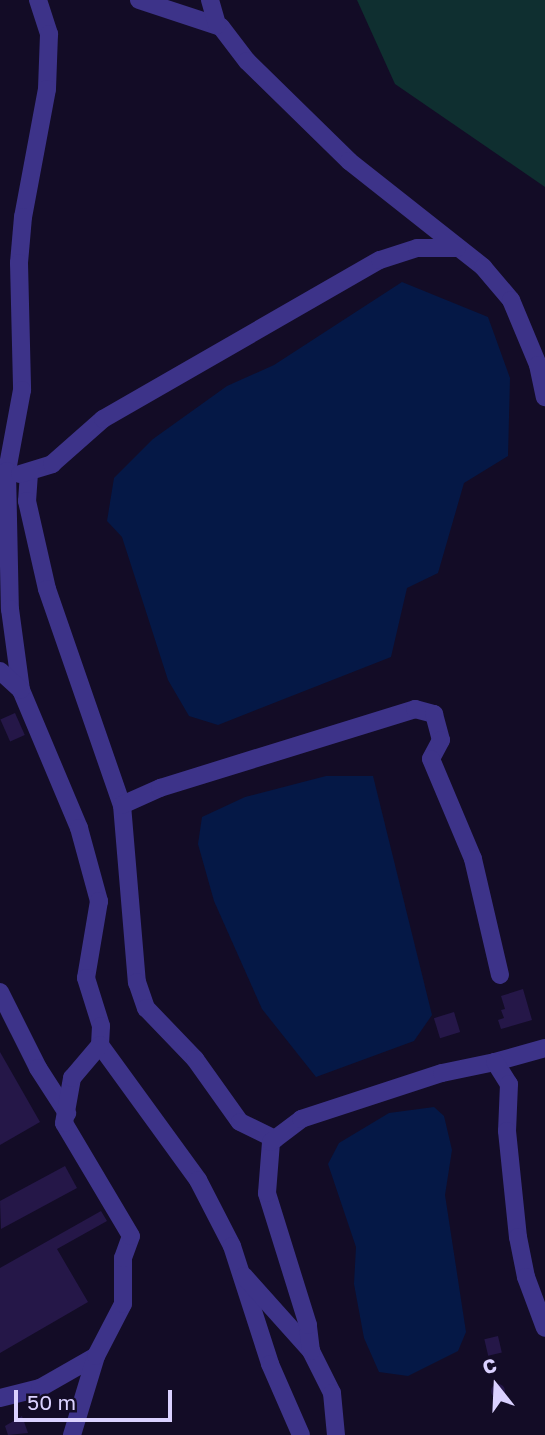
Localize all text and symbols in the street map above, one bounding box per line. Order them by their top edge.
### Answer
north arrow [461,1351,531,1421]
text: С [479,1353,499,1379]
scale bar [18,1376,175,1420]
text: 50 m [27,1389,76,1415]

